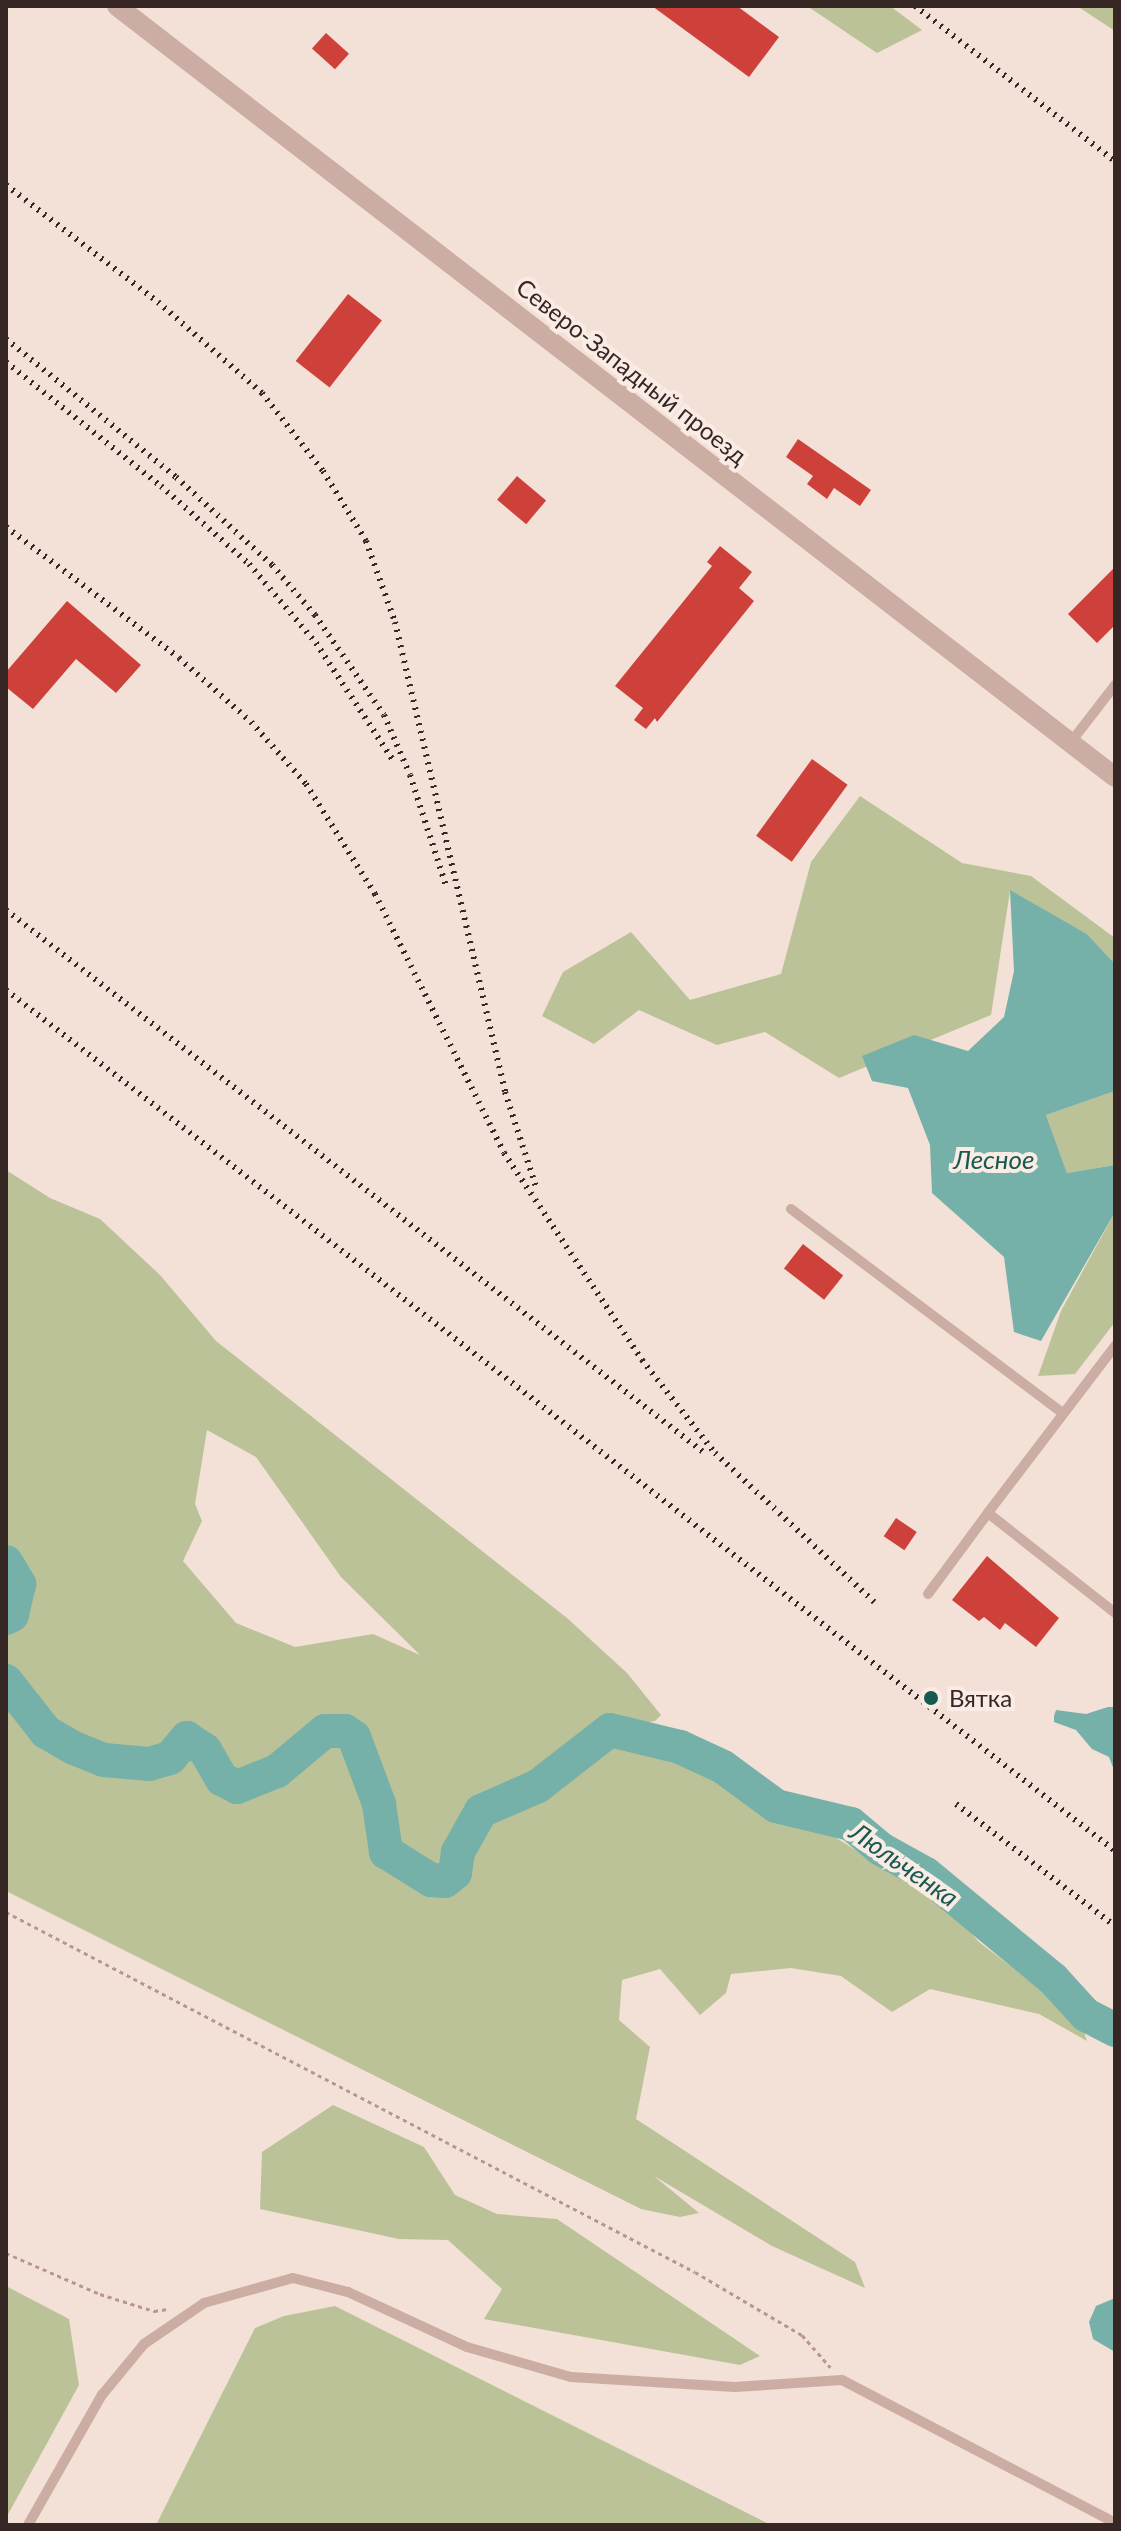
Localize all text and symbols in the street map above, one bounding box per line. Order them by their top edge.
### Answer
street label: Северо-Западный проезд [511,272,753,470]
water label: Лесное [953,1144,1035,1176]
place label: Вятка [949,1684,1012,1712]
marker: Вятка [920,1687,942,1709]
water label: Люльченка [844,1816,964,1914]

